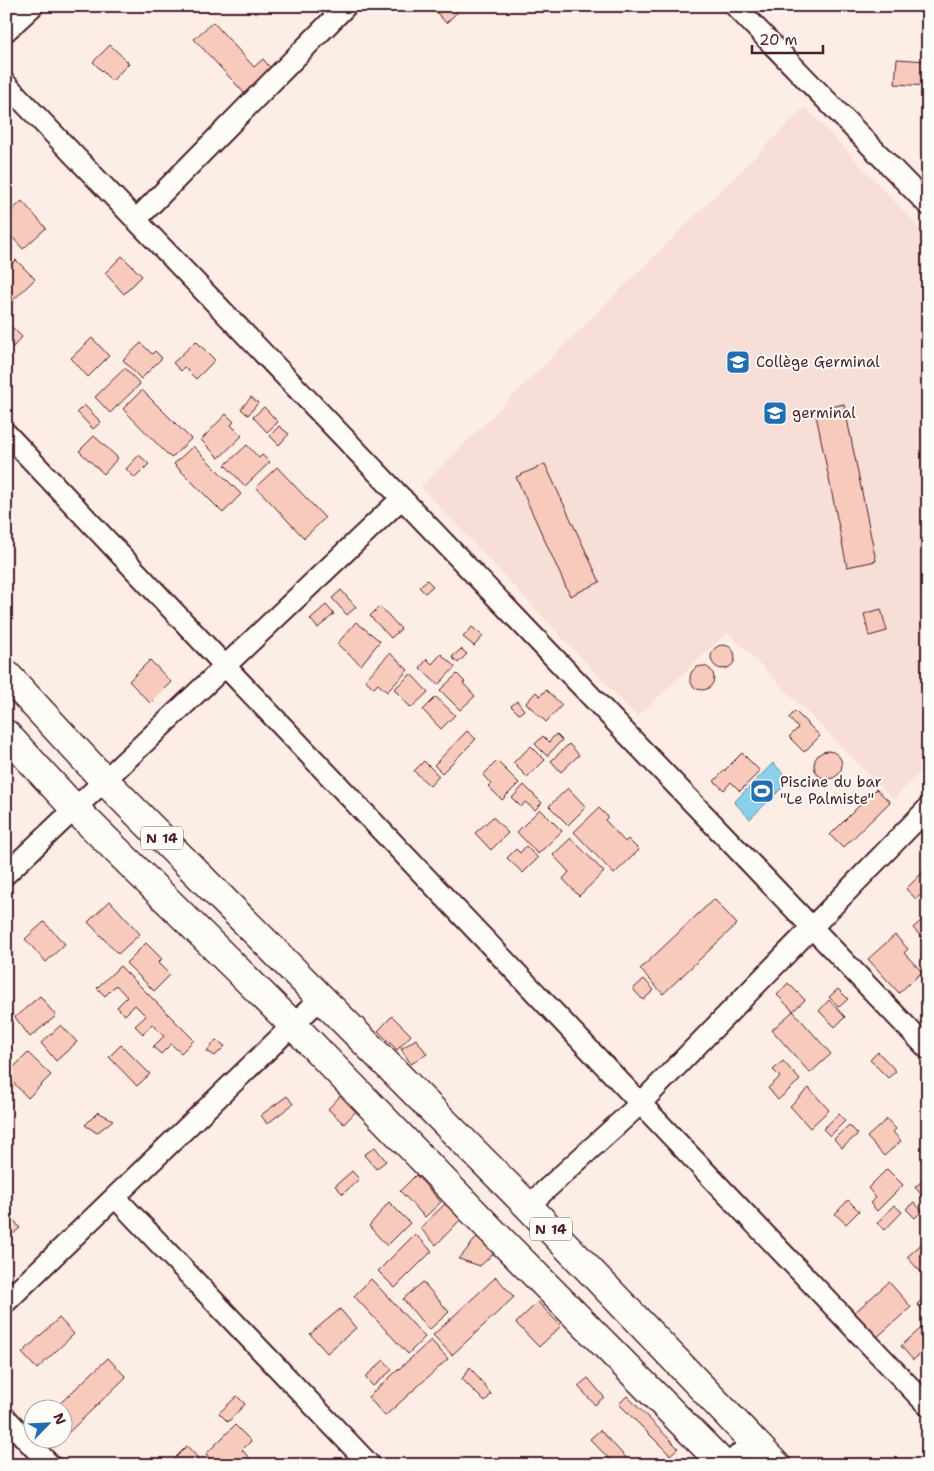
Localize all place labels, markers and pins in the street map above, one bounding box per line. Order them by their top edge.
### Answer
school or university icon: Collège Germinal [725,349,751,375]
place label: Collège Germinal [756,352,880,372]
school or university icon: germinal [762,400,788,426]
place label: germinal [792,403,856,423]
place label: Piscine du bar "Le Palmiste" [780,772,882,809]
sports icon: Piscine du bar "Le Palmiste" [749,778,775,804]

